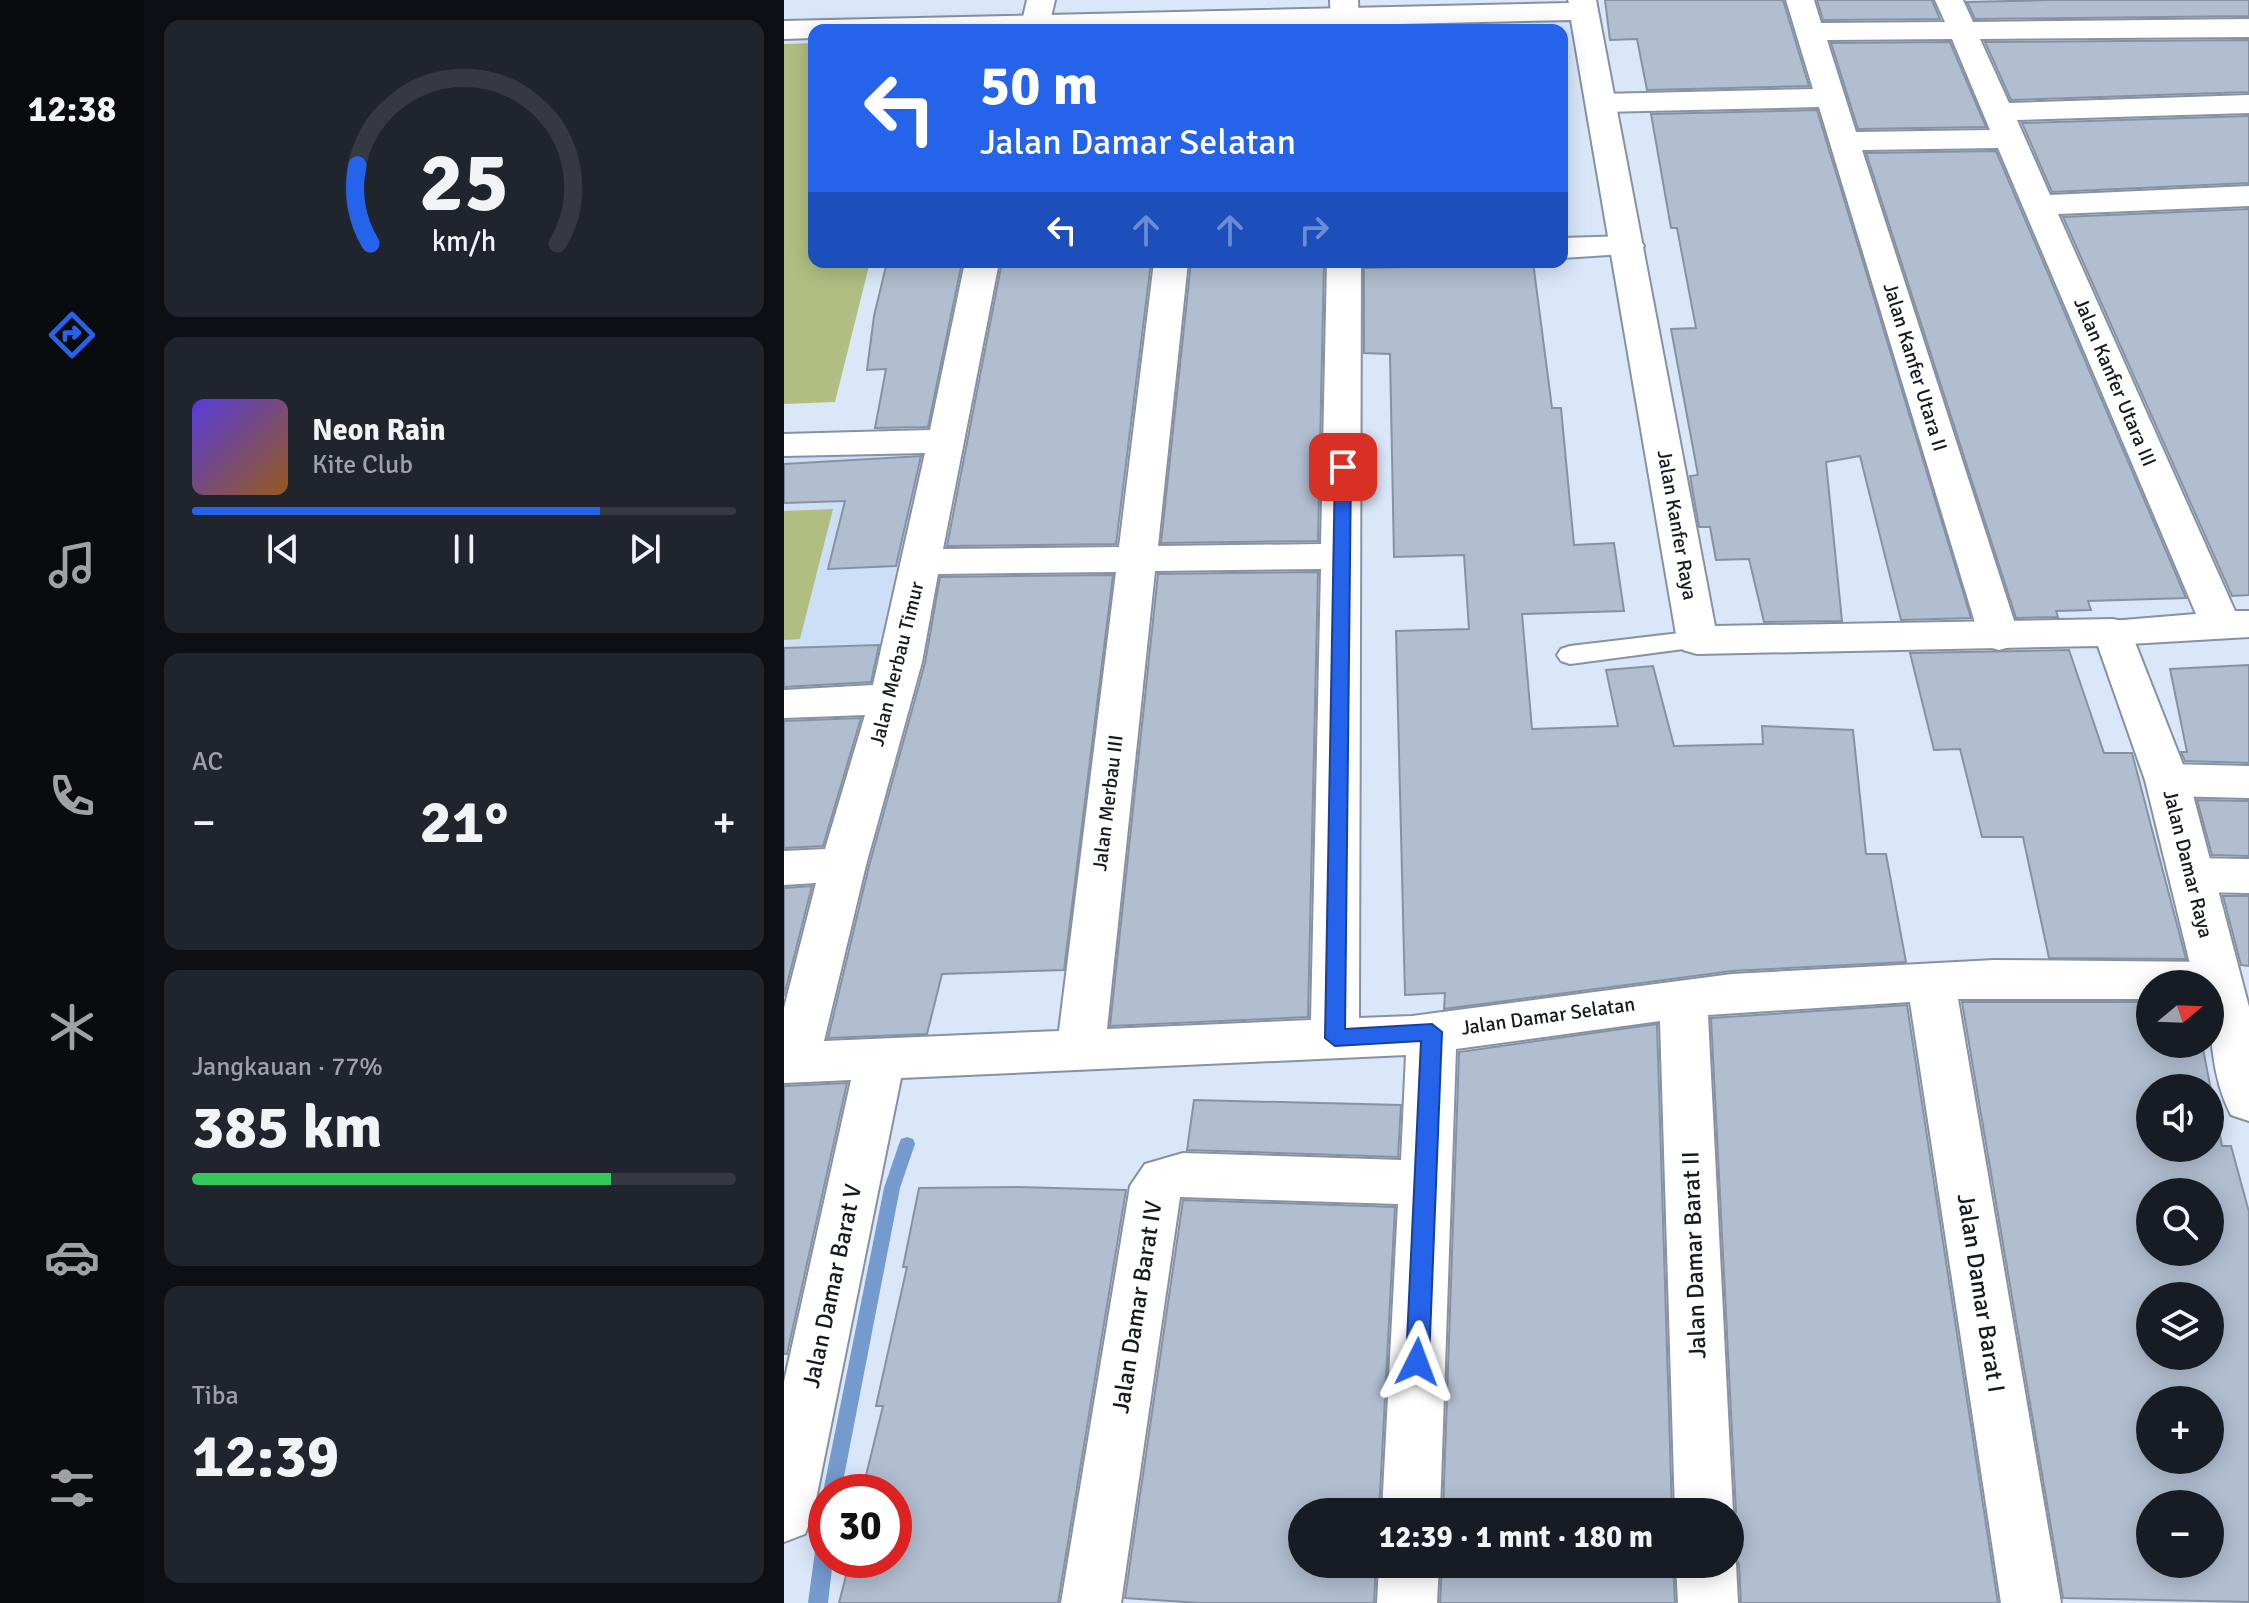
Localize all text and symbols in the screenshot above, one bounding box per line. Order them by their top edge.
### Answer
text: 50 m [980,51,1098,120]
icon: left [848,56,952,160]
text: 12:38 [28,87,116,132]
text: Jalan Damar Selatan [980,120,1296,165]
text: 25 [419,132,509,234]
icon: left [1040,208,1084,252]
icon: ahead [1124,208,1168,252]
icon: ahead [1208,208,1252,252]
icon: right [1292,208,1336,252]
text: km/h [432,224,496,259]
street label: Jalan Kanfer Utara II [1877,280,1953,454]
street label: Jalan Kanfer Utara III [2068,294,2162,470]
icon: directions [44,307,100,363]
text: Neon Rain [312,412,446,449]
pin [1309,433,1377,501]
icon: arrive [1321,445,1365,489]
street label: Jalan Kanfer Raya [1651,448,1703,602]
text: Kite Club [312,449,413,481]
icon: previous [261,527,305,571]
icon: pause [442,527,486,571]
icon: next [623,527,667,571]
icon: music [44,537,100,593]
street label: Jalan Merbau Timur [864,578,930,749]
street label: Jalan Merbau III [1087,733,1129,873]
text: AC [192,746,223,778]
icon: phone [44,768,100,824]
text: 21° [420,786,508,860]
street label: Jalan Damar Raya [2158,787,2218,941]
text: − [192,796,216,850]
text: + [712,796,736,850]
north arrow [2136,970,2224,1058]
map controls [2136,970,2224,1578]
street label: Jalan Damar Selatan [1459,991,1637,1041]
icon: climate [44,999,100,1055]
text: Jangkauan · 77% [192,1051,383,1083]
button: sound [2136,1074,2224,1162]
text: 385 km [192,1091,382,1165]
street label: Jalan Damar Barat II [1675,1151,1713,1359]
button: search [2136,1178,2224,1266]
street label: Jalan Damar Barat V [796,1181,868,1391]
street label: Jalan Damar Barat I [1950,1191,2012,1395]
street label: Jalan Damar Barat IV [1105,1198,1169,1415]
icon: car [44,1229,100,1285]
button: layers [2136,1282,2224,1370]
position arrow [1375,1320,1459,1404]
text: Tiba [192,1380,239,1412]
button: + [2136,1386,2224,1474]
text: 12:39 [192,1420,339,1494]
icon: filters [44,1460,100,1516]
speed limit sign: 30 [808,1474,912,1578]
button: − [2136,1490,2224,1578]
text: 12:39 · 1 mnt · 180 m [1379,1519,1653,1556]

